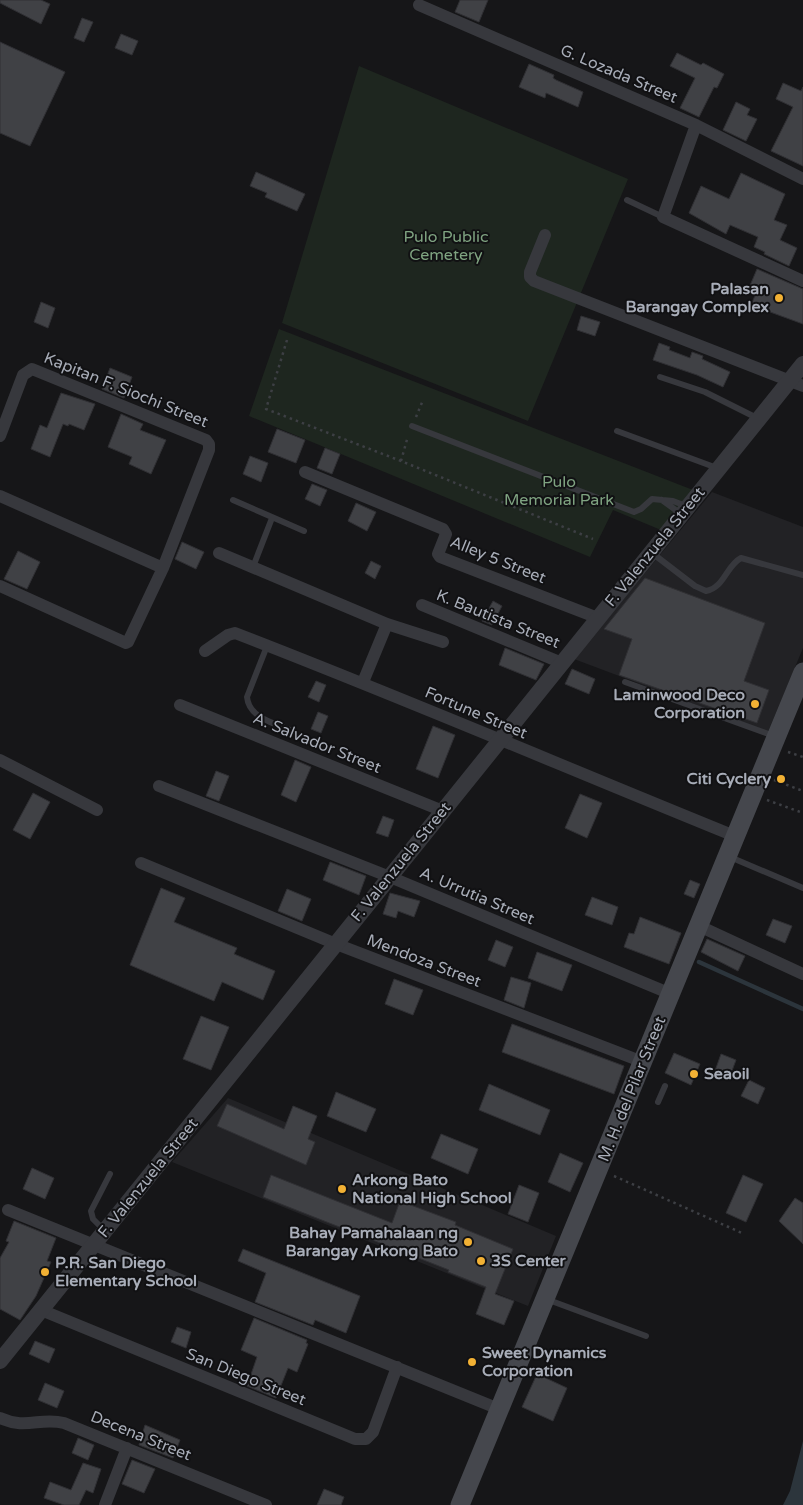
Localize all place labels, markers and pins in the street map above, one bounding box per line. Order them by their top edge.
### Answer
place label: Palasan Barangay Complex [625,279,769,317]
marker: Palasan Barangay Complex [773,292,785,304]
place label: Laminwood Deco Corporation [613,685,745,723]
marker: Laminwood Deco Corporation [749,698,761,710]
place label: Citi Cyclery [687,769,771,789]
marker: Citi Cyclery [775,773,787,785]
place label: Seaoil [704,1064,750,1084]
marker: Seaoil [688,1068,700,1080]
place label: Arkong Bato National High School [352,1170,512,1208]
marker: Arkong Bato National High School [336,1183,348,1195]
place label: Bahay Pamahalaan ng Barangay Arkong Bato [285,1223,458,1261]
marker: Bahay Pamahalaan ng Barangay Arkong Bato [462,1236,474,1248]
place label: 3S Center [491,1251,567,1271]
place label: P.R. San Diego Elementary School [55,1253,197,1291]
marker: 3S Center [475,1255,487,1267]
marker: P.R. San Diego Elementary School [39,1266,51,1278]
place label: Sweet Dynamics Corporation [482,1343,607,1381]
marker: Sweet Dynamics Corporation [466,1356,478,1368]

